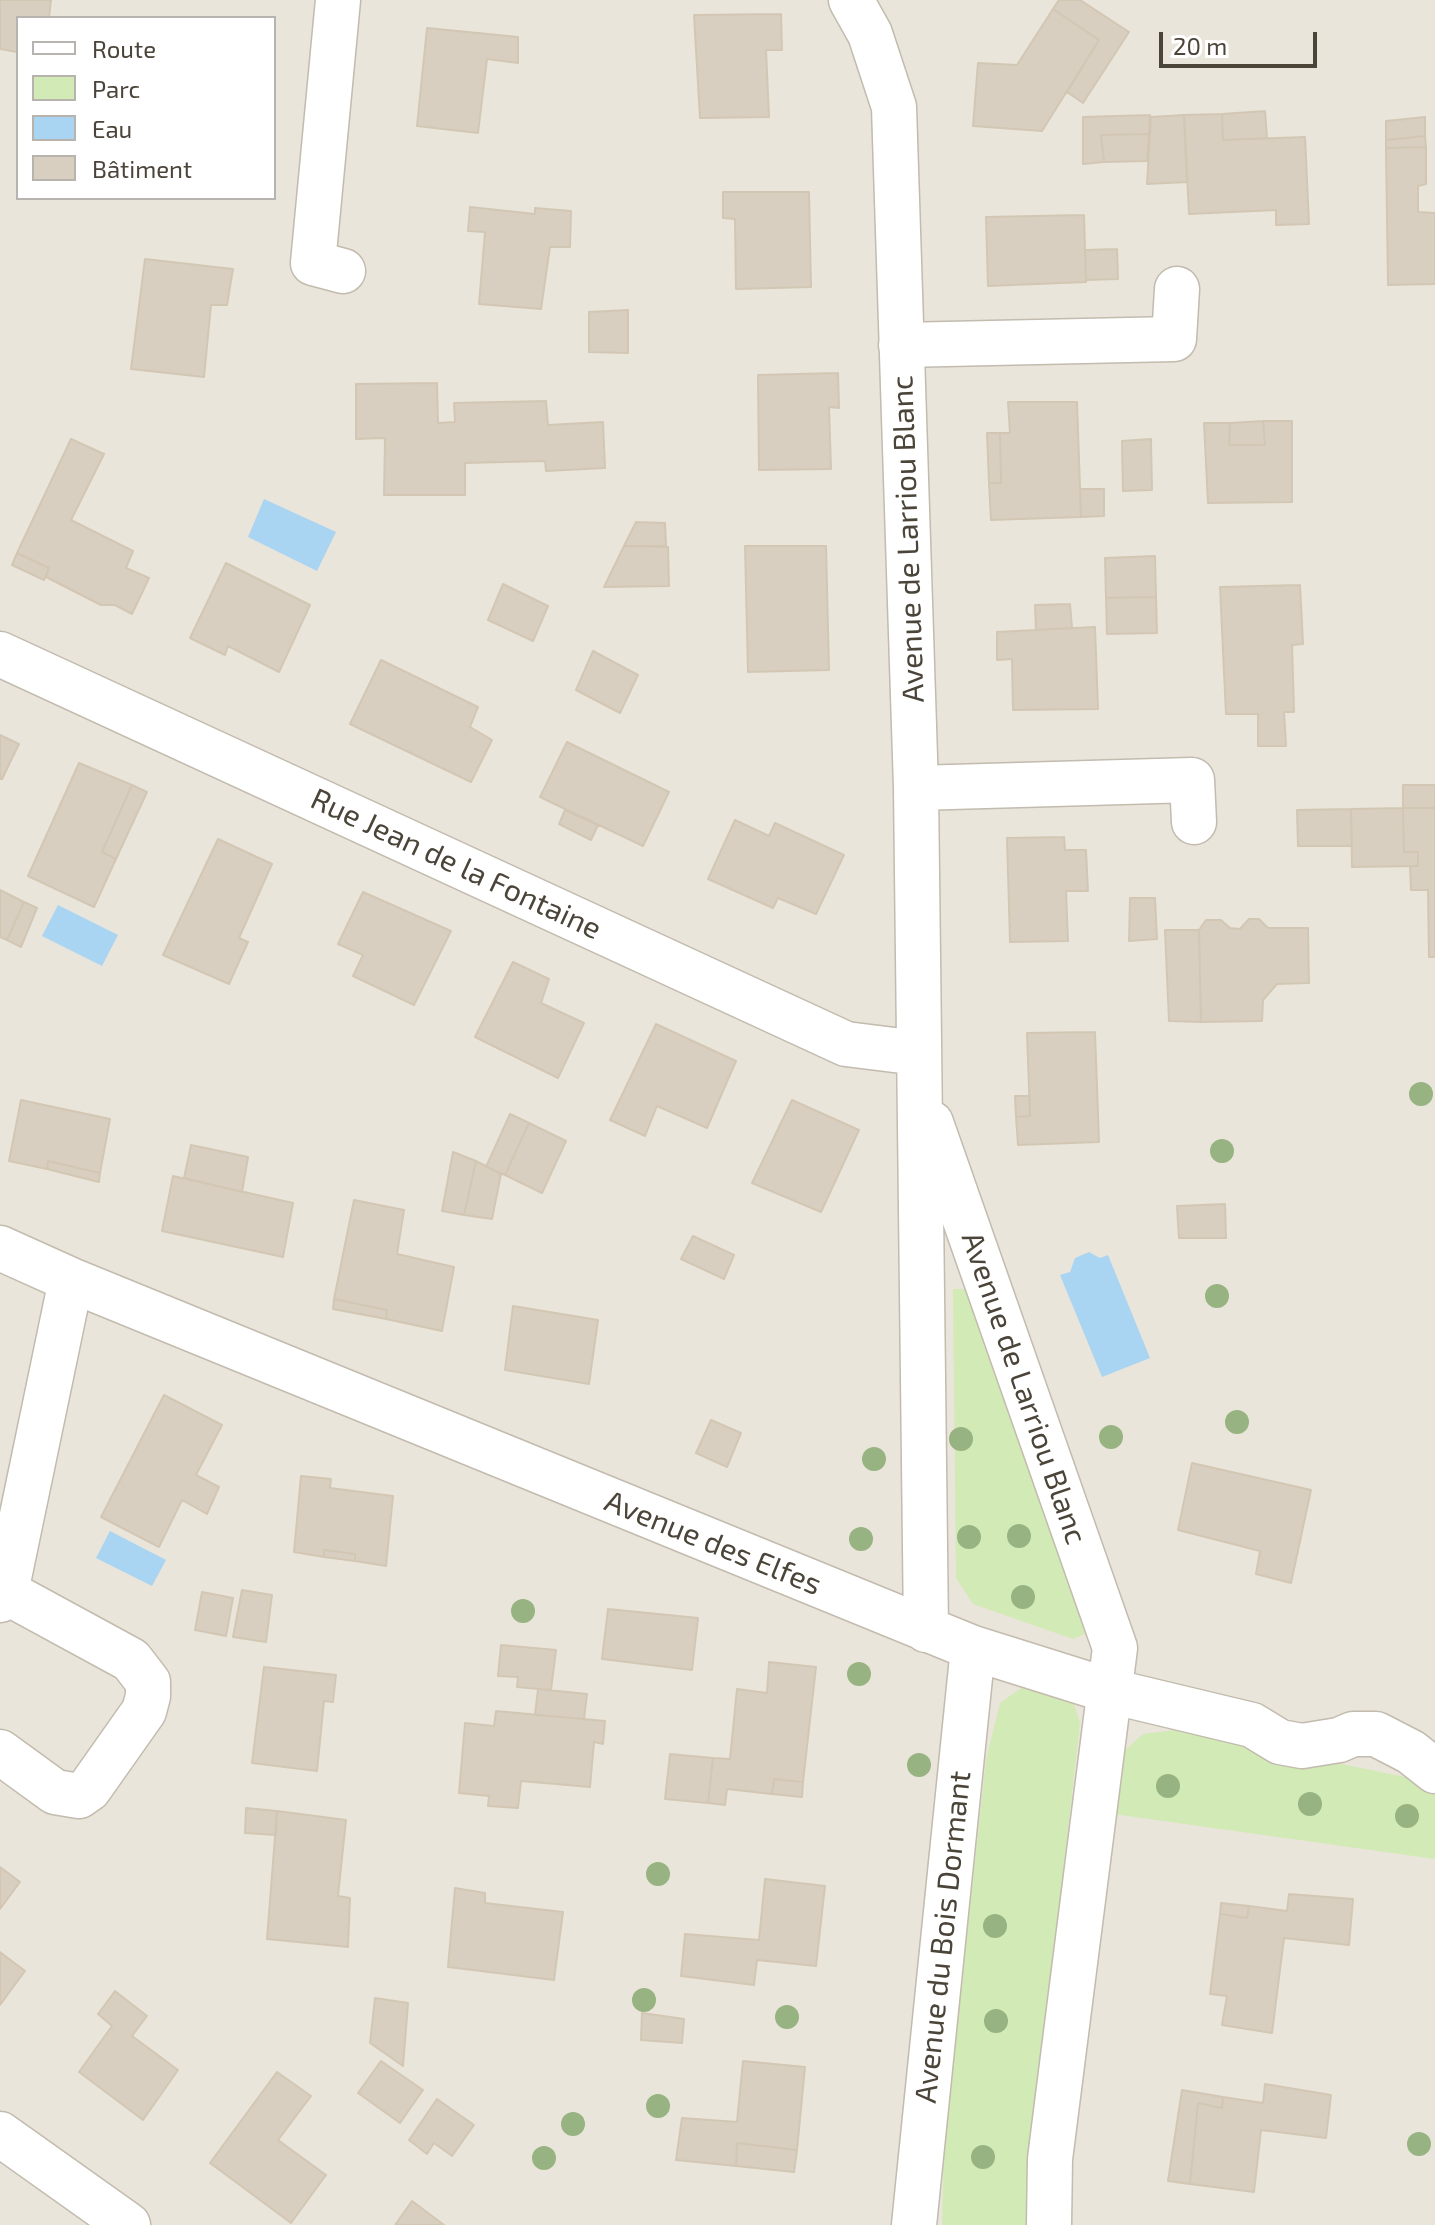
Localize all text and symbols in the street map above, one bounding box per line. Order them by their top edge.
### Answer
legend [16,16,276,200]
scale bar [1163,16,1321,66]
text: 20 m [1173,31,1227,60]
text: Route [92,34,156,63]
text: Parc [92,74,140,103]
text: Eau [92,114,132,143]
text: Bâtiment [92,154,192,183]
street label: Avenue de Larriou Blanc [884,375,932,703]
street label: Rue Jean de la Fontaine [305,781,607,947]
street label: Avenue de Larriou Blanc [954,1227,1094,1549]
street label: Avenue des Elfes [599,1483,827,1603]
street label: Avenue du Bois Dormant [908,1769,978,2105]

